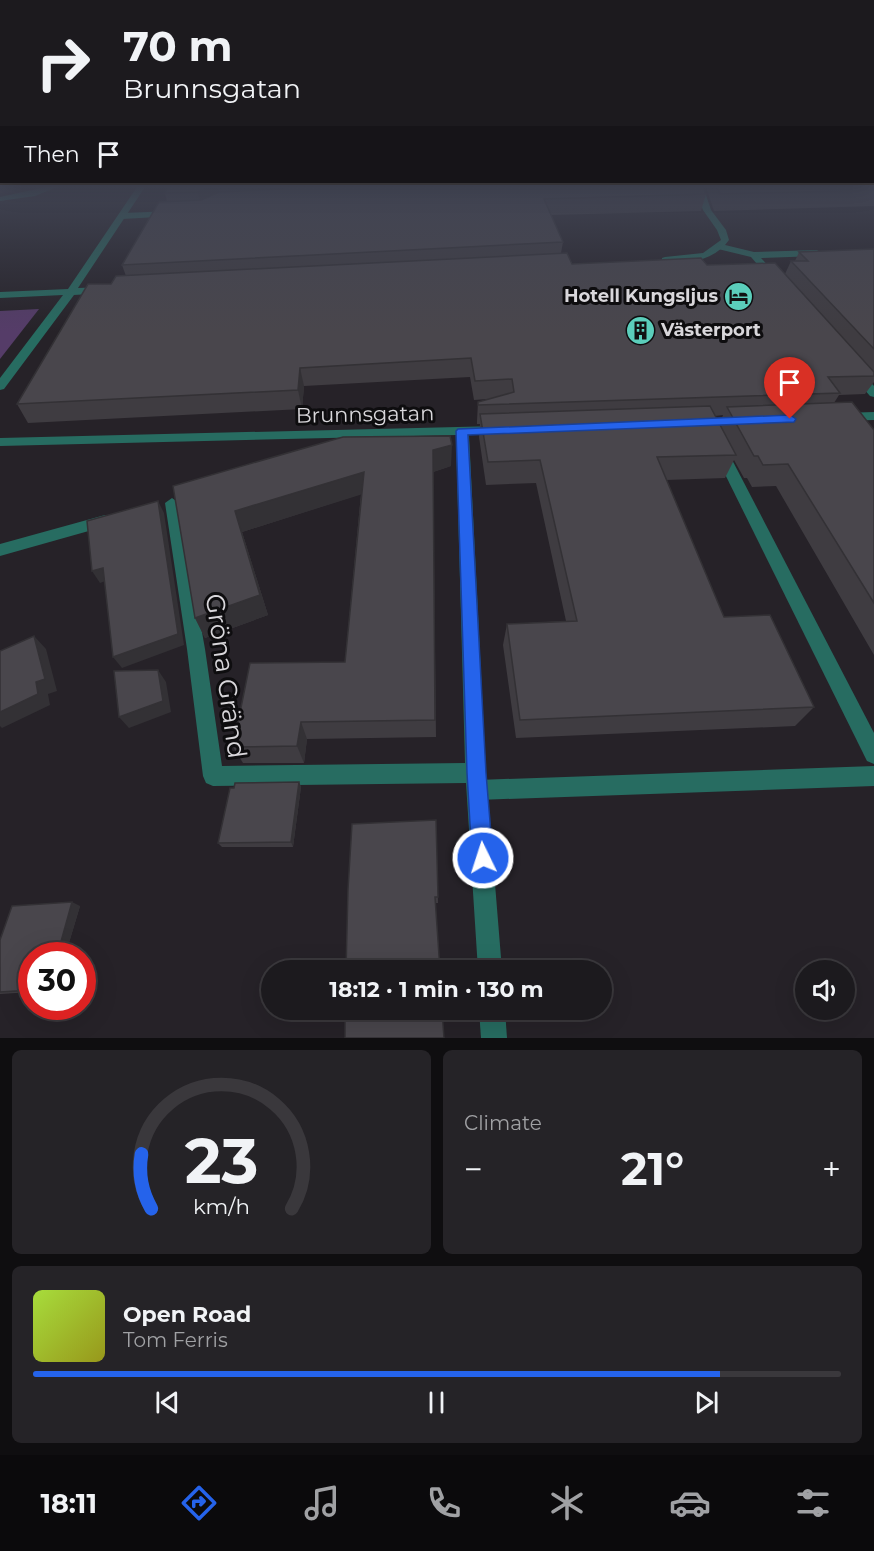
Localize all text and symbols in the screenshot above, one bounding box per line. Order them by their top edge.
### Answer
text: 70 m [123,20,233,72]
icon: right [24,24,102,102]
text: Brunnsgatan [123,72,301,105]
icon: arrive [92,138,125,171]
text: Then [24,141,80,168]
hotel icon: Hotell Kungsljus [723,280,755,312]
place label: Hotell Kungsljus [564,285,718,307]
building icon: Västerport [624,314,656,346]
place label: Västerport [660,319,761,341]
pin [764,357,815,419]
icon: arrive [773,366,806,399]
street label: Brunnsgatan [296,400,434,428]
street label: Gröna Gränd [199,591,253,761]
position arrow [451,826,515,890]
speed limit sign: 30 [18,942,96,1020]
map controls [795,960,855,1020]
button: sound [795,960,855,1020]
text: 18:12 · 1 min · 130 m [329,976,544,1003]
text: Climate [464,1111,542,1135]
text: 23 [185,1123,258,1199]
text: 21° [621,1141,684,1196]
text: − [464,1149,483,1189]
text: + [822,1149,841,1189]
text: km/h [193,1193,250,1219]
text: Open Road [123,1301,251,1328]
text: Tom Ferris [123,1328,228,1352]
icon: previous [151,1386,184,1419]
icon: pause [420,1386,453,1419]
icon: next [690,1386,723,1419]
icon: directions [178,1482,220,1524]
icon: music [301,1482,343,1524]
icon: phone [423,1482,465,1524]
icon: climate [546,1482,588,1524]
icon: car [669,1482,711,1524]
icon: filters [792,1482,834,1524]
text: 18:11 [40,1487,97,1520]

